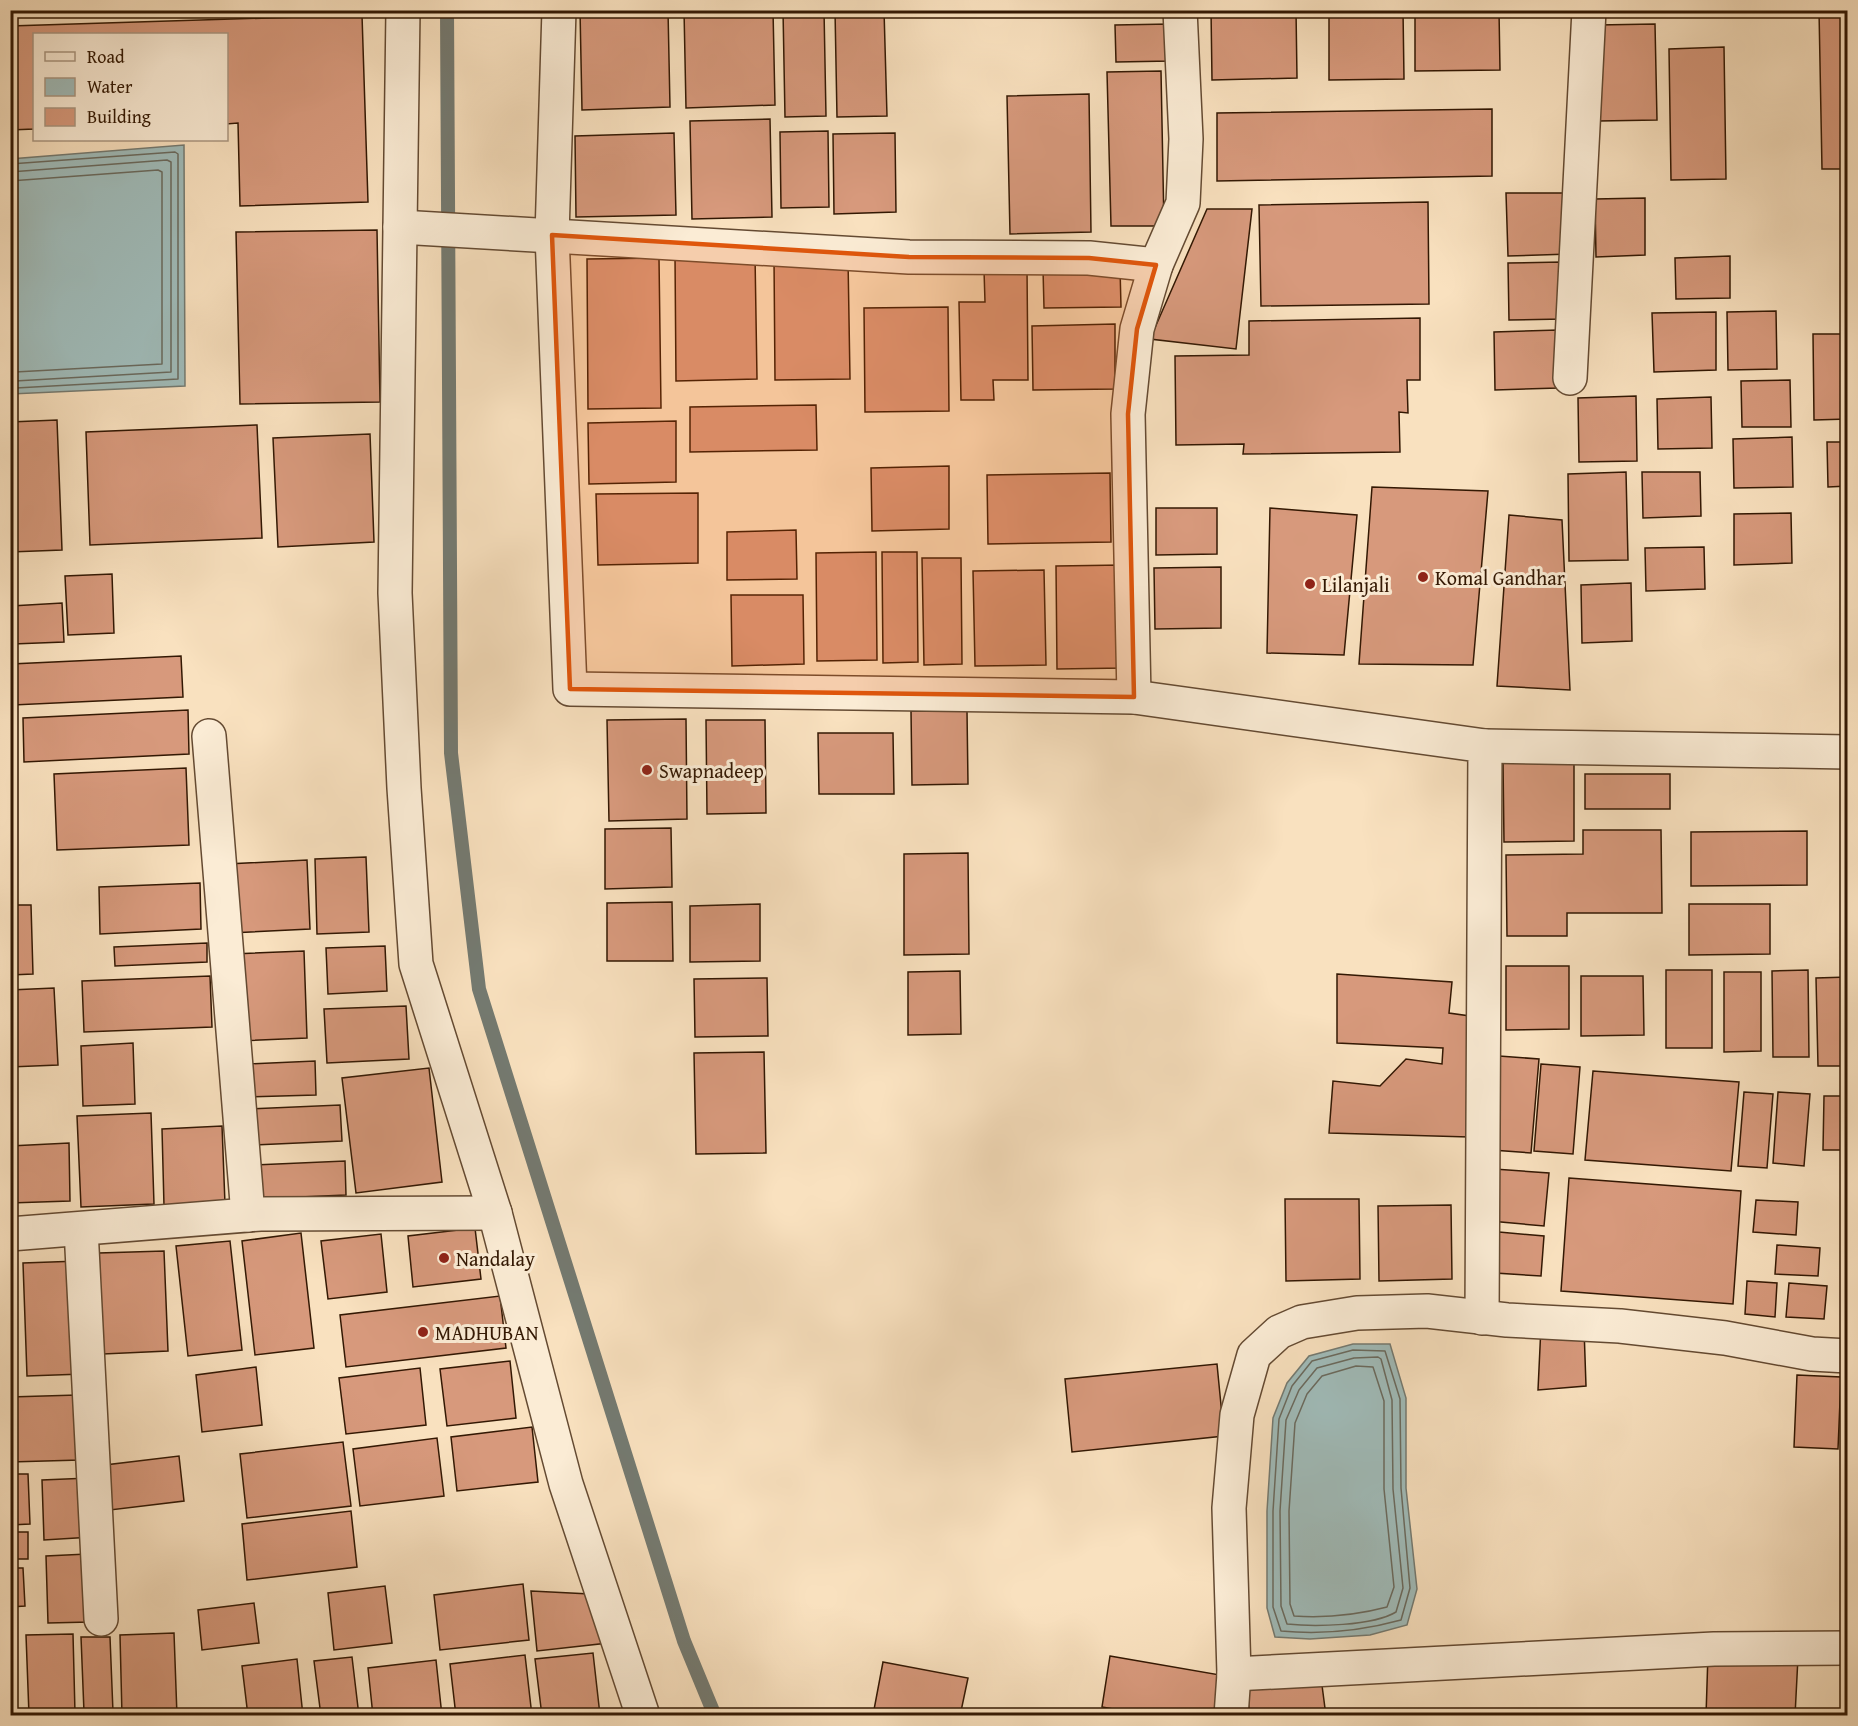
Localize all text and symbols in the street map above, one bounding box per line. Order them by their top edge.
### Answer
legend [33,33,228,141]
text: Road [87,43,125,70]
text: Water [87,73,133,100]
text: Building [87,103,151,130]
place label: Komal Gandhar [1435,563,1565,592]
place label: Lilanjali [1322,570,1390,599]
marker: Komal Gandhar [1416,570,1430,584]
marker: Lilanjali [1303,577,1317,591]
place label: Swapnadeep [659,756,764,785]
marker: Swapnadeep [640,763,654,777]
place label: Nandalay [456,1244,535,1273]
marker: Nandalay [437,1251,451,1265]
place label: MADHUBAN [435,1318,539,1347]
marker: MADHUBAN [416,1325,430,1339]

